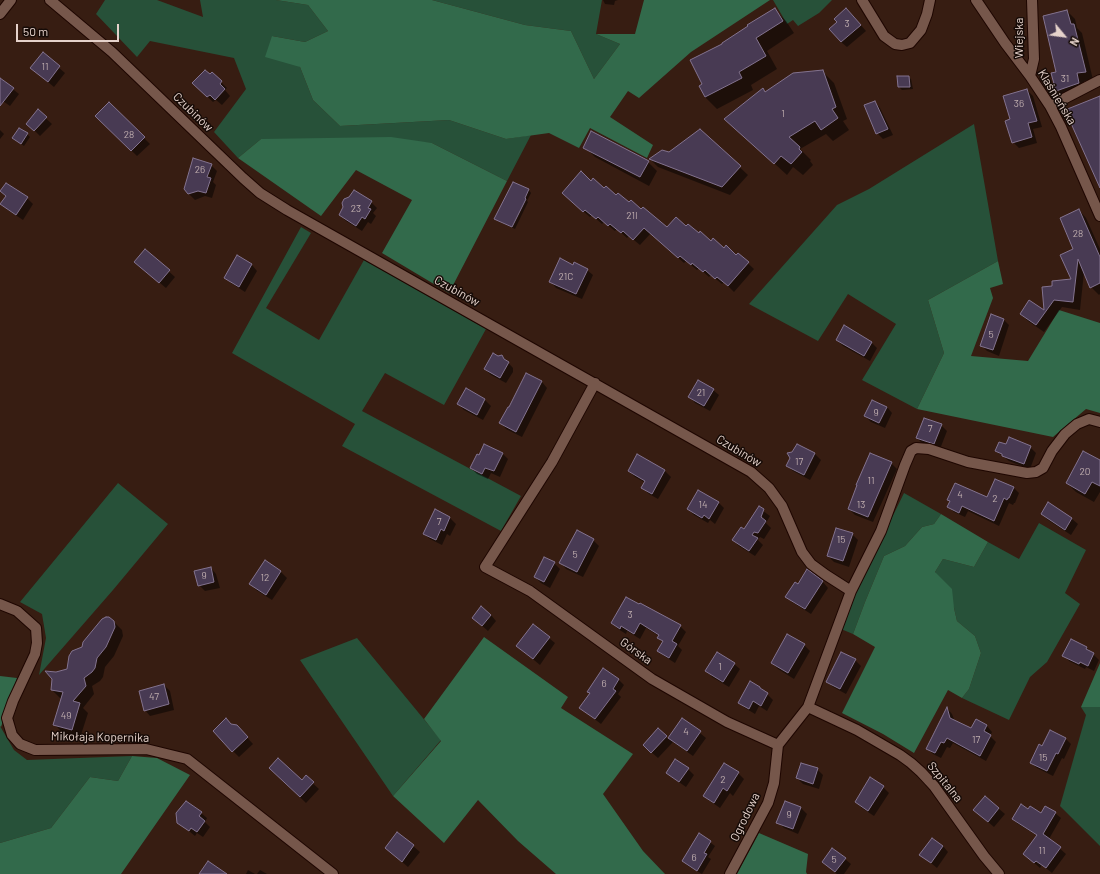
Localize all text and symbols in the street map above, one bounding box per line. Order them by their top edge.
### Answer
scale bar [18,16,121,42]
north arrow [1044,16,1084,56]
house number: 3 [844,18,850,30]
street label: Wiejska [1012,18,1026,58]
text: 50 m [23,24,48,38]
text: N [1067,36,1082,48]
house number: 11 [41,61,49,73]
street label: Klaśnieńska [1035,67,1079,127]
house number: 31 [1061,73,1069,85]
street label: Czubinów [170,89,216,135]
house number: 36 [1014,98,1024,110]
house number: 1 [781,108,785,120]
house number: 28 [124,129,134,141]
house number: 26 [195,164,205,176]
house number: 23 [351,203,361,215]
house number: 21I [626,210,638,222]
house number: 28 [1073,228,1083,240]
house number: 21C [559,271,573,283]
street label: Czubinów [432,273,482,309]
house number: 5 [988,329,994,341]
house number: 21 [697,387,705,399]
house number: 9 [873,407,879,419]
house number: 7 [928,423,932,435]
street label: Czubinów [714,432,764,470]
house number: 17 [795,456,803,468]
house number: 20 [1079,466,1091,478]
house number: 11 [867,475,875,487]
house number: 4 [957,489,963,501]
house number: 2 [992,493,998,505]
house number: 14 [698,499,708,511]
house number: 13 [857,499,865,511]
house number: 7 [437,516,441,528]
house number: 15 [837,534,845,546]
house number: 5 [572,549,578,561]
house number: 9 [201,570,207,582]
house number: 12 [261,572,269,584]
house number: 3 [627,609,633,621]
street label: Górska [617,635,655,667]
house number: 1 [718,661,722,673]
house number: 6 [601,678,607,690]
house number: 47 [149,691,159,703]
house number: 49 [61,710,71,722]
house number: 4 [683,726,689,738]
street label: Mikołaja Kopernika [51,729,149,745]
house number: 17 [972,734,980,746]
house number: 15 [1039,752,1047,764]
street label: Szpitalna [924,759,966,805]
house number: 2 [720,774,726,786]
street label: Ogrodowa [727,790,763,844]
house number: 9 [786,809,792,821]
house number: 11 [1038,845,1046,857]
house number: 6 [691,852,697,864]
house number: 5 [831,854,837,866]

